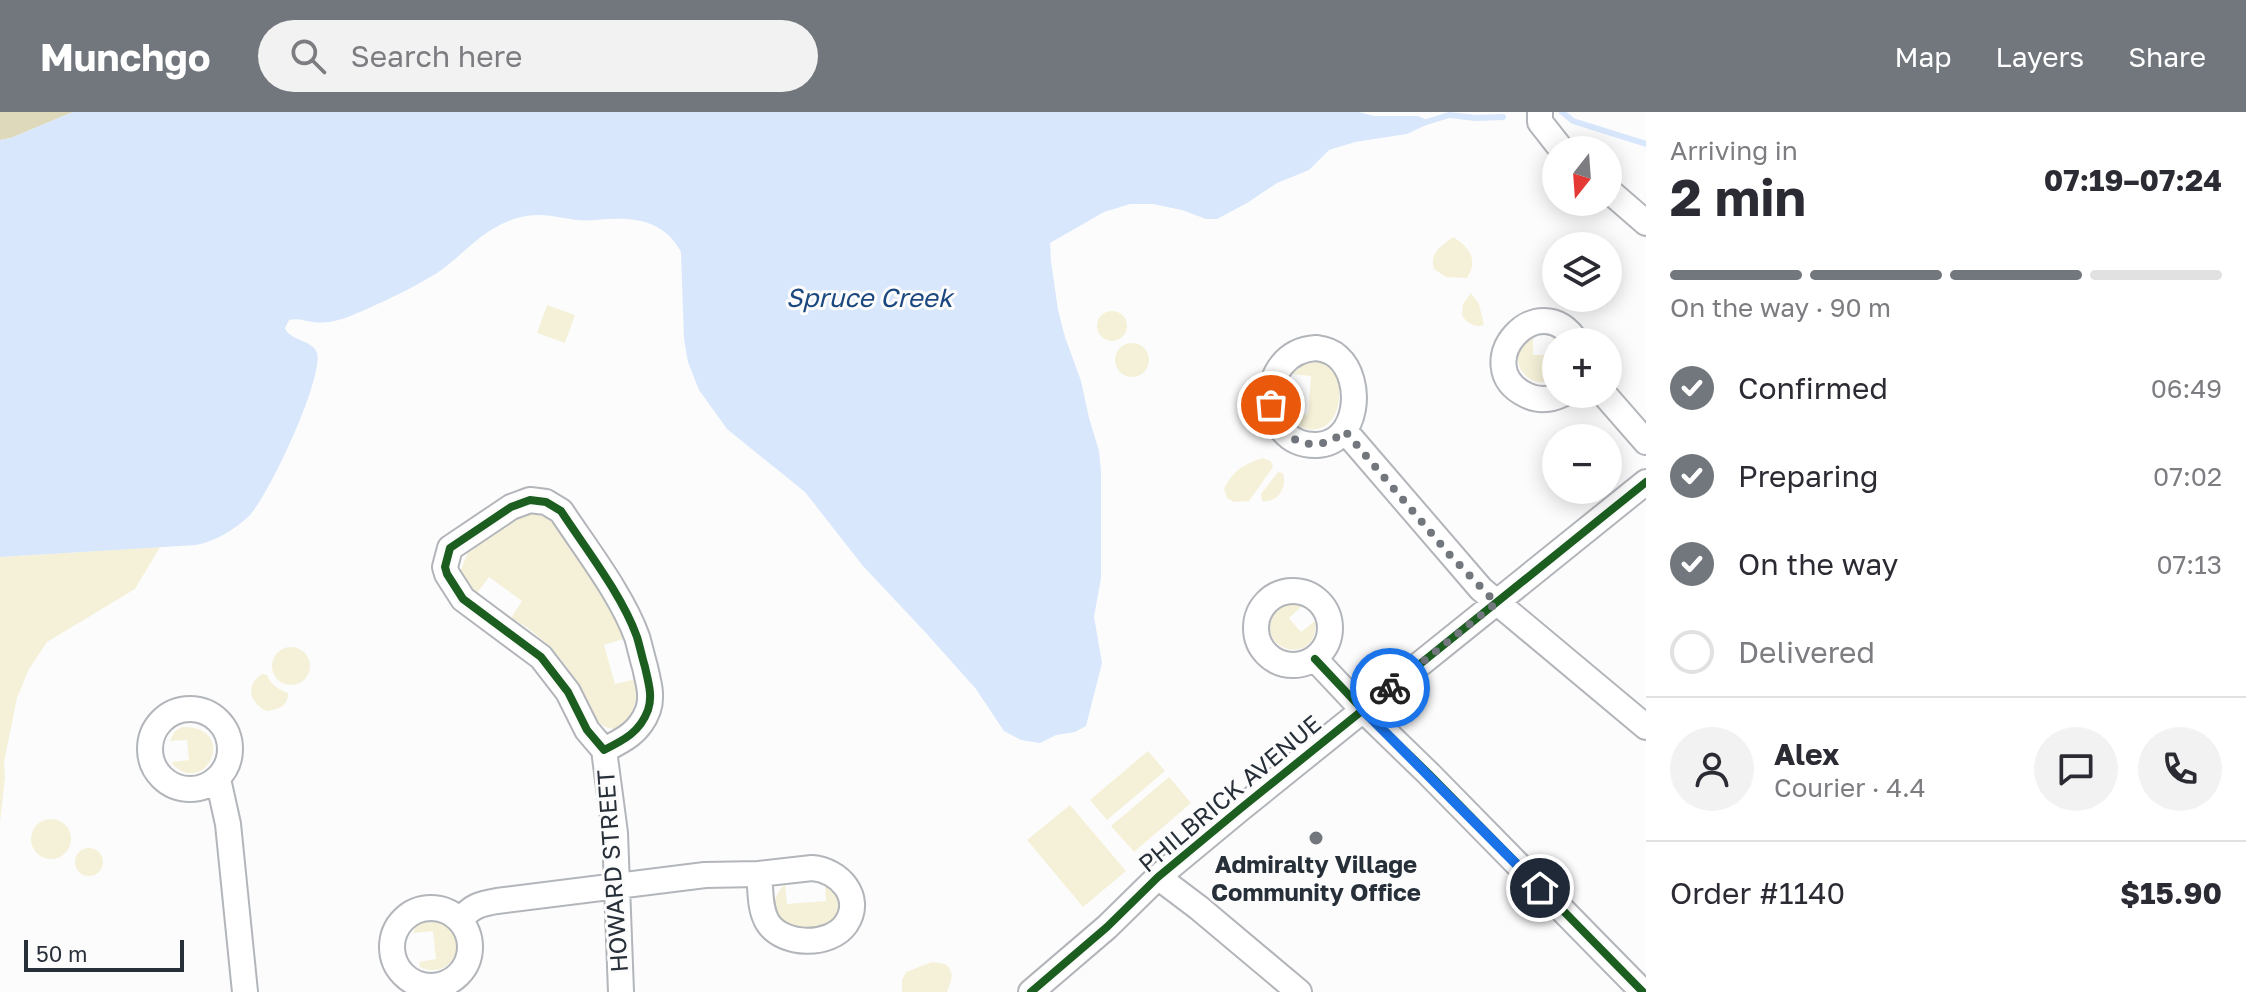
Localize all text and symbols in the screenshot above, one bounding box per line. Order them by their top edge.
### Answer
search box [258,20,818,92]
text: Munchgo [40,34,210,79]
icon: search [286,34,330,78]
text: Search here [350,38,522,74]
text: Map [1894,40,1952,73]
text: Layers [1996,40,2084,73]
text: Share [2128,40,2206,73]
text: Arriving in [1670,135,1798,166]
north arrow [1542,136,1622,216]
map controls [1542,136,1622,504]
text: 07:19–07:24 [2044,162,2222,198]
text: 2 min [1670,165,1806,227]
button: layers [1542,232,1622,312]
water label: Spruce Creek [786,282,955,313]
text: On the way · 90 m [1670,292,1891,323]
button: + [1542,328,1622,408]
icon: check [1670,366,1714,410]
text: Confirmed [1738,370,1888,406]
pin [1237,371,1305,439]
text: 06:49 [2151,373,2222,404]
icon: bag [1249,383,1293,427]
button: − [1542,424,1622,504]
icon: check [1670,454,1714,498]
text: Preparing [1738,458,1879,494]
text: 07:02 [2153,461,2222,492]
icon: check [1670,542,1714,586]
text: On the way [1738,546,1898,582]
text: 07:13 [2156,549,2222,580]
text: Delivered [1738,634,1875,670]
courier [1350,648,1430,728]
icon: bike [1368,666,1412,710]
street label: PHILBRICK AVENUE [1132,708,1326,878]
button: person [1670,727,1754,811]
button: chat [2034,727,2118,811]
button: phone [2138,727,2222,811]
text: Alex [1774,736,1839,772]
street label: HOWARD STREET [590,769,633,974]
text: Courier · 4.4 [1774,772,1926,803]
marker: Admiralty Village Community Office [1307,829,1325,847]
place label: Admiralty Village Community Office [1211,849,1421,906]
pin [1506,854,1574,922]
icon: home [1518,866,1562,910]
text: Order #1140 [1670,875,1845,911]
text: $15.90 [2120,875,2222,911]
scale bar [24,936,184,972]
text: 50 m [36,940,87,967]

